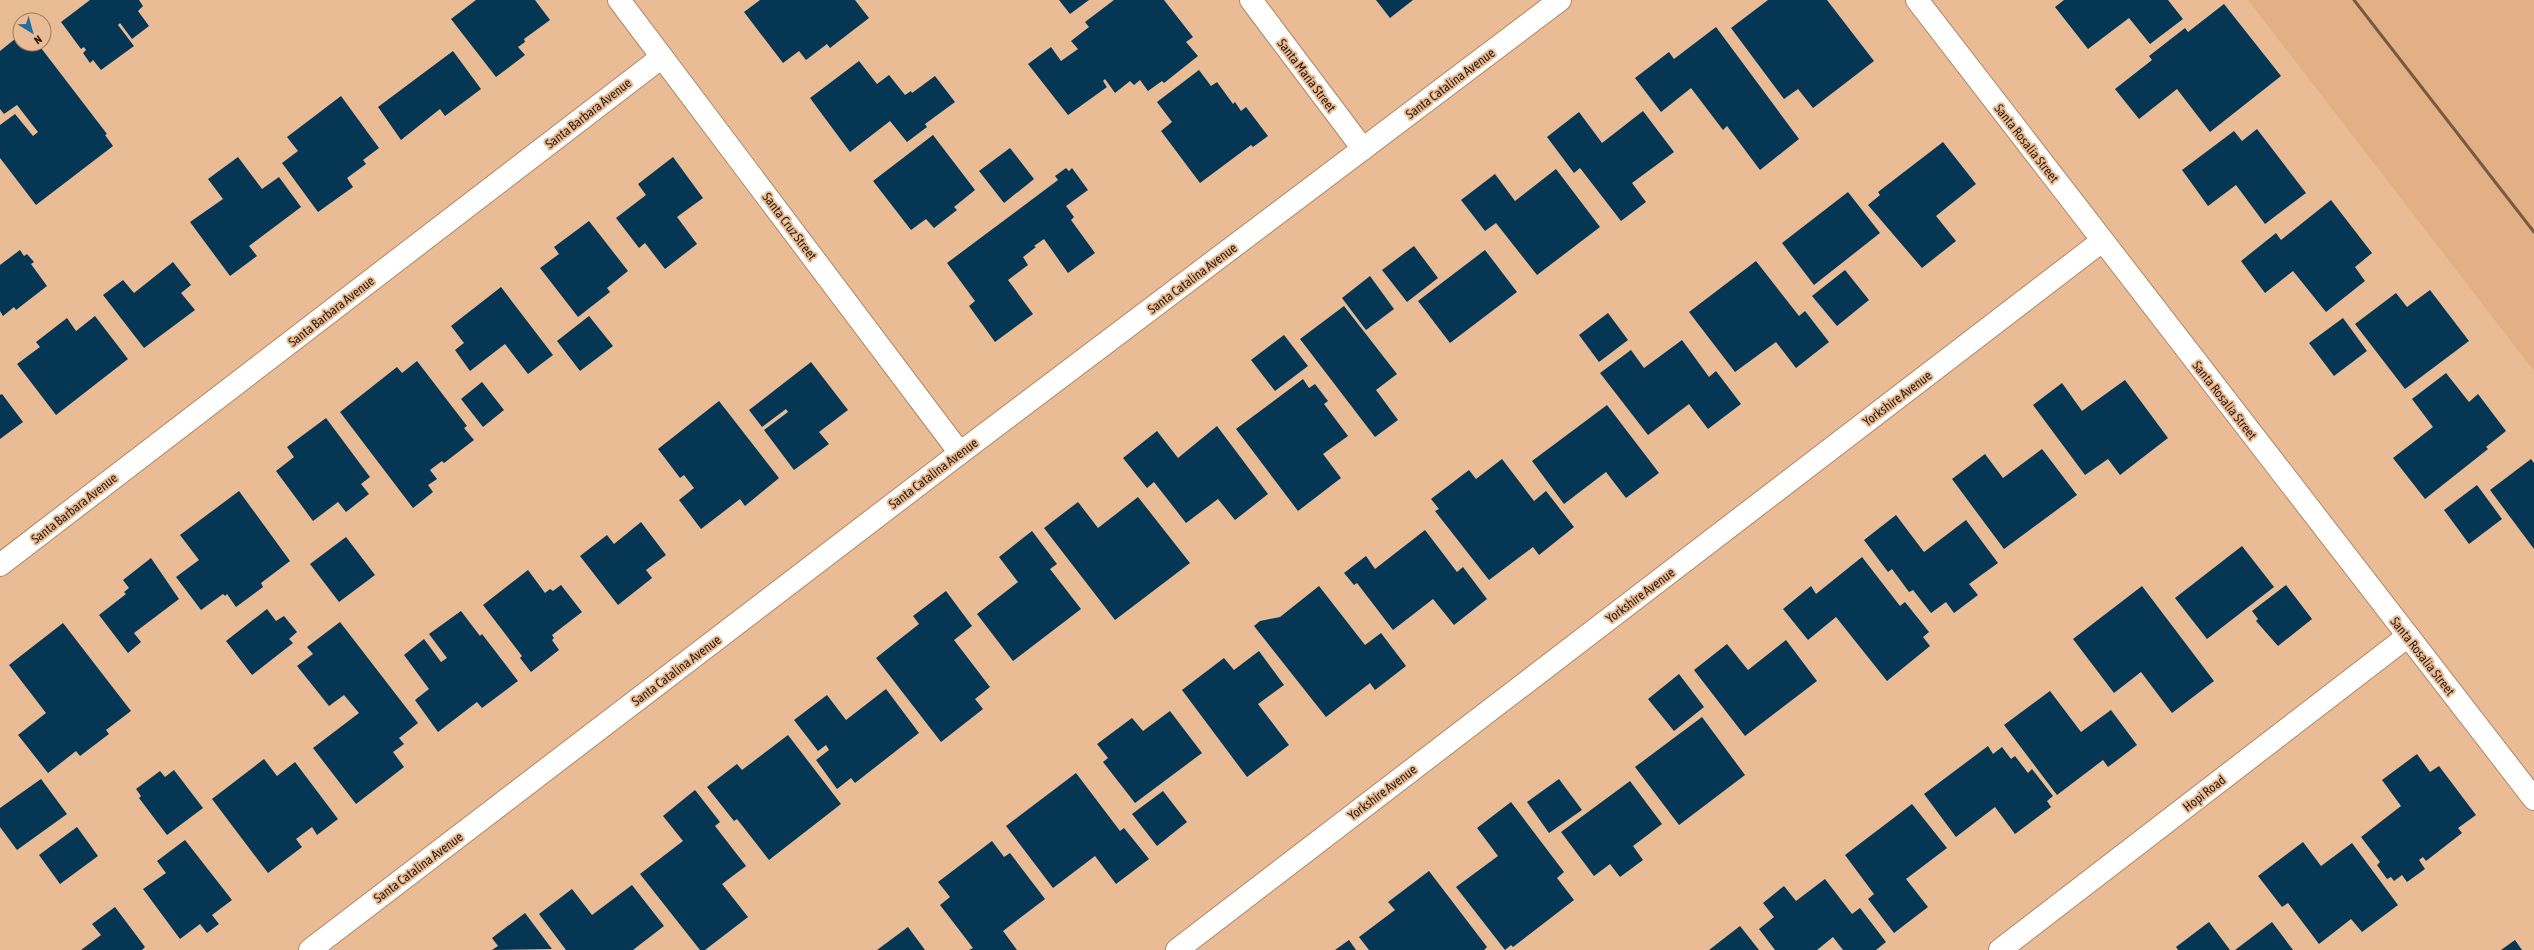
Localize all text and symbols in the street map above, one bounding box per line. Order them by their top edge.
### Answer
north arrow [12,12,52,52]
text: N [32,33,44,47]
street label: Santa Maria Street [1274,36,1339,115]
street label: Santa Catalina Avenue [1403,45,1498,122]
street label: Santa Barbara Avenue [542,75,634,152]
street label: Santa Rosalia Street [1991,101,2062,186]
street label: Santa Cruz Street [759,190,820,263]
street label: Santa Catalina Avenue [1145,240,1240,317]
street label: Santa Barbara Avenue [285,273,377,350]
street label: Santa Rosalia Street [2189,358,2260,443]
street label: Yorkshire Avenue [1860,368,1935,429]
street label: Santa Catalina Avenue [886,435,981,512]
street label: Santa Barbara Avenue [28,470,120,547]
street label: Yorkshire Avenue [1603,565,1678,626]
street label: Santa Rosalia Street [2387,614,2458,699]
street label: Santa Catalina Avenue [629,632,724,709]
street label: Yorkshire Avenue [1345,762,1420,823]
street label: Hopi Road [2180,772,2228,815]
street label: Santa Catalina Avenue [371,829,466,906]

